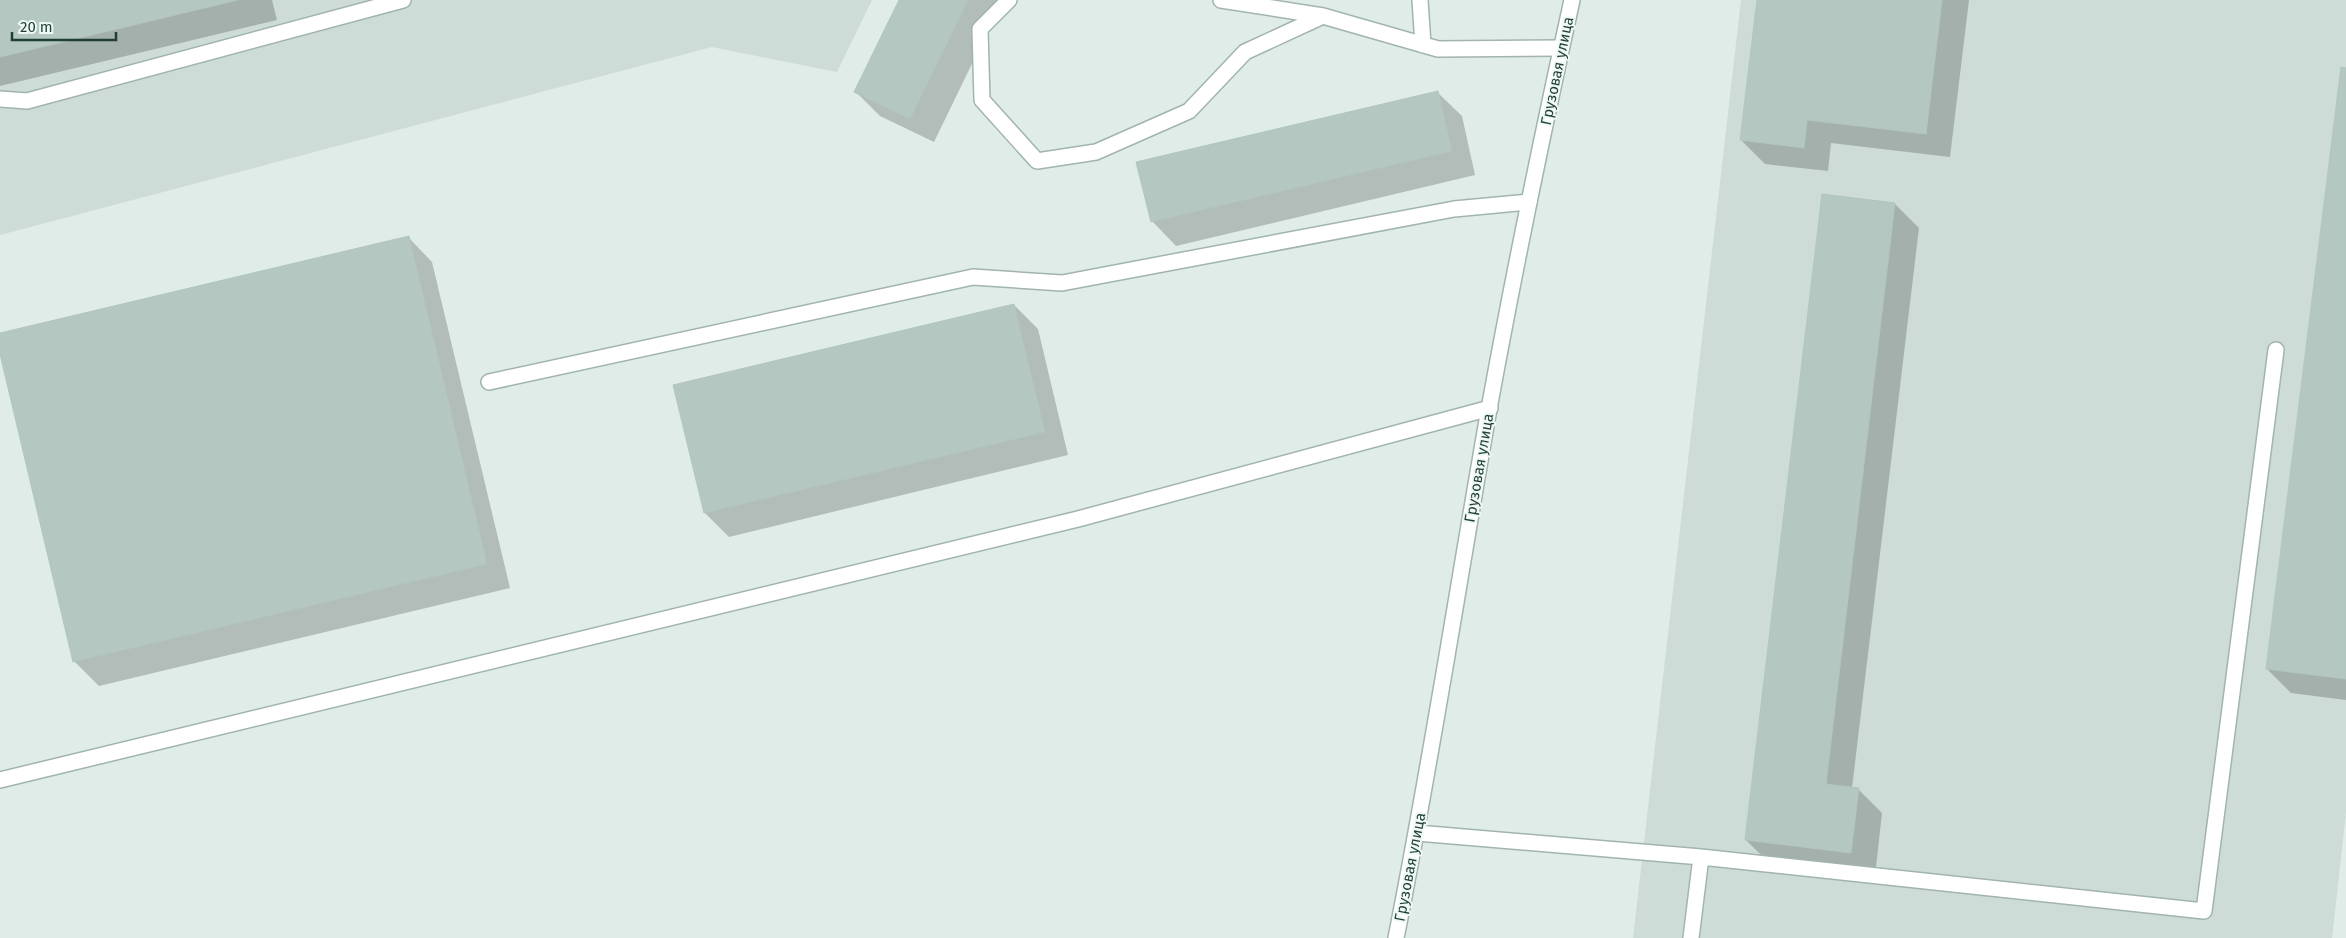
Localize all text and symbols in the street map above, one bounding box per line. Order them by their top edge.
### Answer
scale bar [12,10,116,42]
street label: Грузовая улица [1537,15,1577,127]
text: 20 m [20,18,53,36]
street label: Грузовая улица [1461,412,1497,524]
street label: Грузовая улица [1391,811,1429,923]

